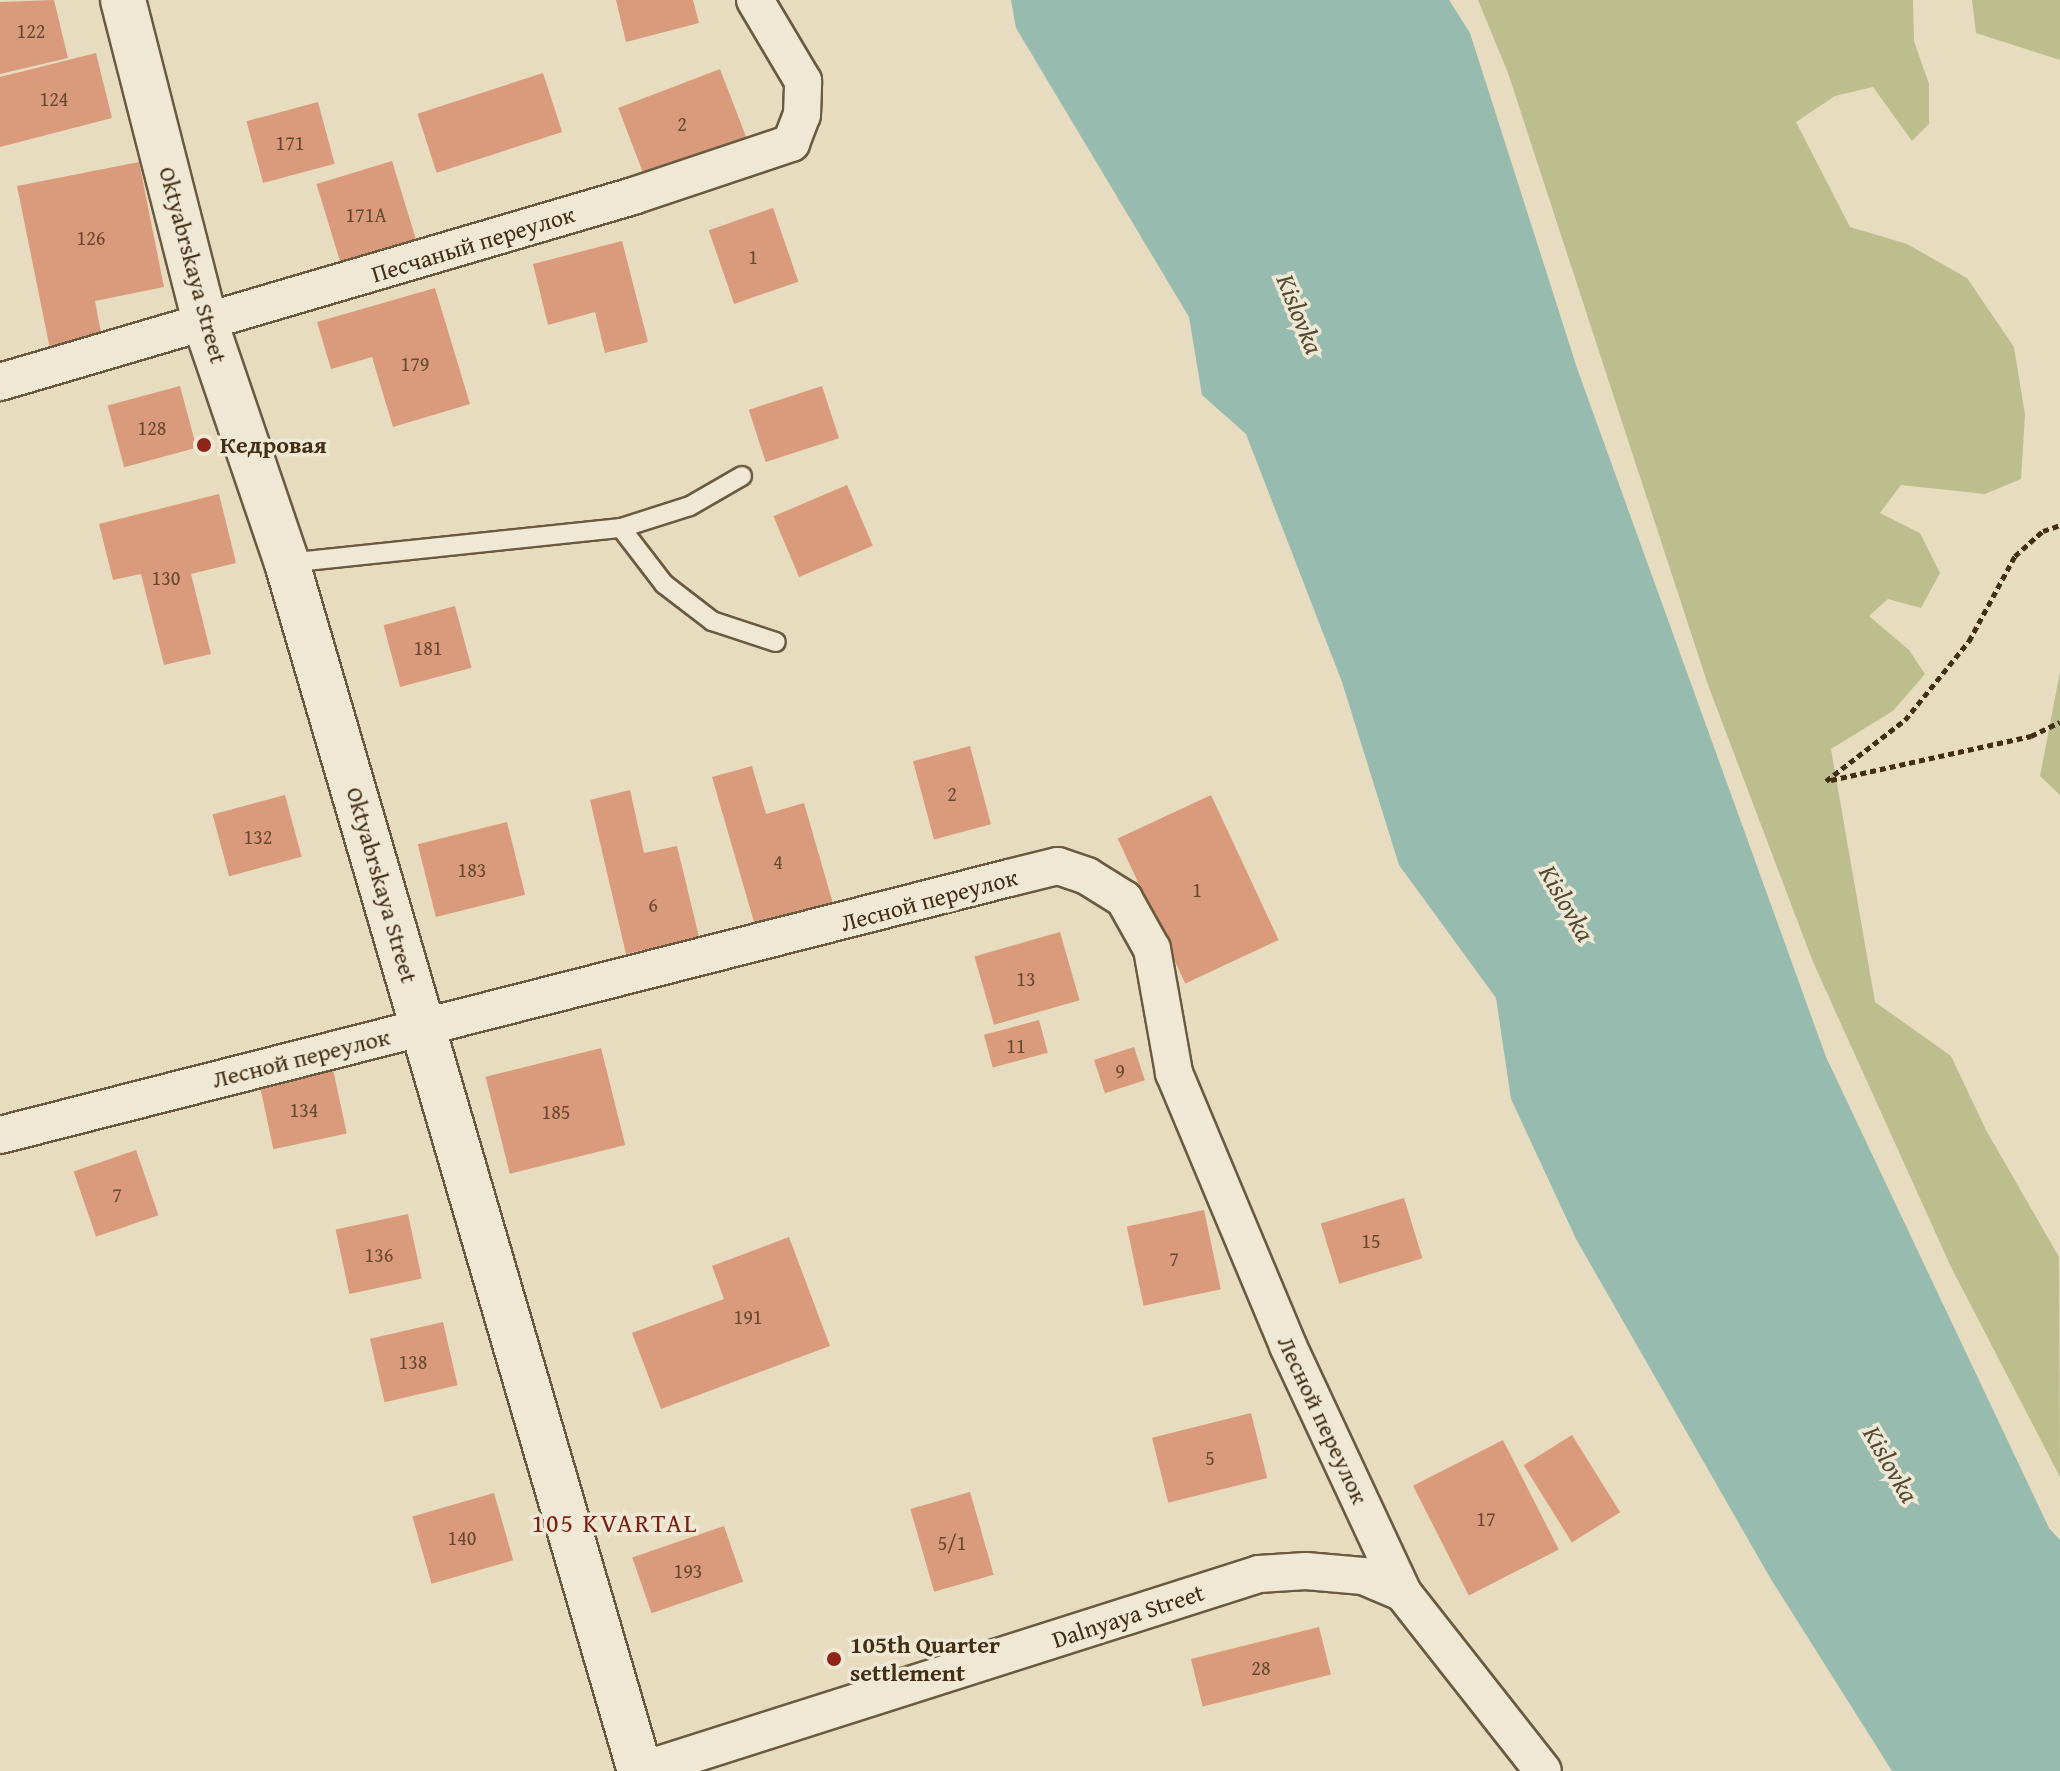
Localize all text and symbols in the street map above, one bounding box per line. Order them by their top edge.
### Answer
house number: 122 [17,18,45,42]
house number: 124 [40,86,68,110]
house number: 2 [677,111,687,135]
house number: 171 [276,130,304,154]
street label: Oktyabrskaya Street [153,163,233,367]
street label: Песчаный переулок [368,199,578,289]
house number: 171А [345,202,387,226]
house number: 126 [77,225,105,249]
house number: 1 [748,244,758,268]
water label: Kislovka [1270,270,1330,358]
house number: 179 [401,351,429,375]
house number: 128 [138,415,166,439]
place label: Кедровая [220,431,327,459]
marker: Кедровая [195,436,213,454]
house number: 130 [152,565,180,589]
house number: 181 [414,635,442,659]
house number: 2 [947,781,957,805]
street label: Oktyabrskaya Street [340,784,424,986]
house number: 132 [244,824,272,848]
house number: 4 [773,849,783,873]
house number: 183 [458,857,486,881]
water label: Kislovka [1533,859,1601,947]
street label: Лесной переулок [837,863,1021,937]
house number: 1 [1192,877,1202,901]
house number: 6 [648,892,658,916]
house number: 13 [1016,966,1036,990]
street label: Лесной переулок [209,1022,393,1094]
house number: 11 [1006,1033,1026,1057]
house number: 9 [1115,1058,1125,1082]
house number: 134 [290,1097,318,1121]
house number: 185 [542,1099,570,1123]
house number: 7 [112,1182,122,1206]
house number: 15 [1361,1228,1381,1252]
house number: 136 [365,1242,393,1266]
house number: 7 [1169,1246,1179,1270]
house number: 191 [734,1304,762,1328]
street label: Лесной переулок [1271,1331,1375,1509]
house number: 138 [399,1349,427,1373]
water label: Kislovka [1857,1420,1925,1508]
house number: 5 [1205,1445,1215,1469]
house number: 17 [1476,1506,1496,1530]
district label: 105 KVARTAL [532,1507,698,1539]
house number: 140 [448,1525,476,1549]
house number: 5/1 [938,1530,966,1554]
house number: 193 [674,1558,702,1582]
street label: Dalnyaya Street [1048,1578,1208,1654]
place label: 105th Quarter settlement [850,1631,1000,1687]
marker: 105th Quarter settlement [825,1650,843,1668]
house number: 28 [1251,1655,1271,1679]

